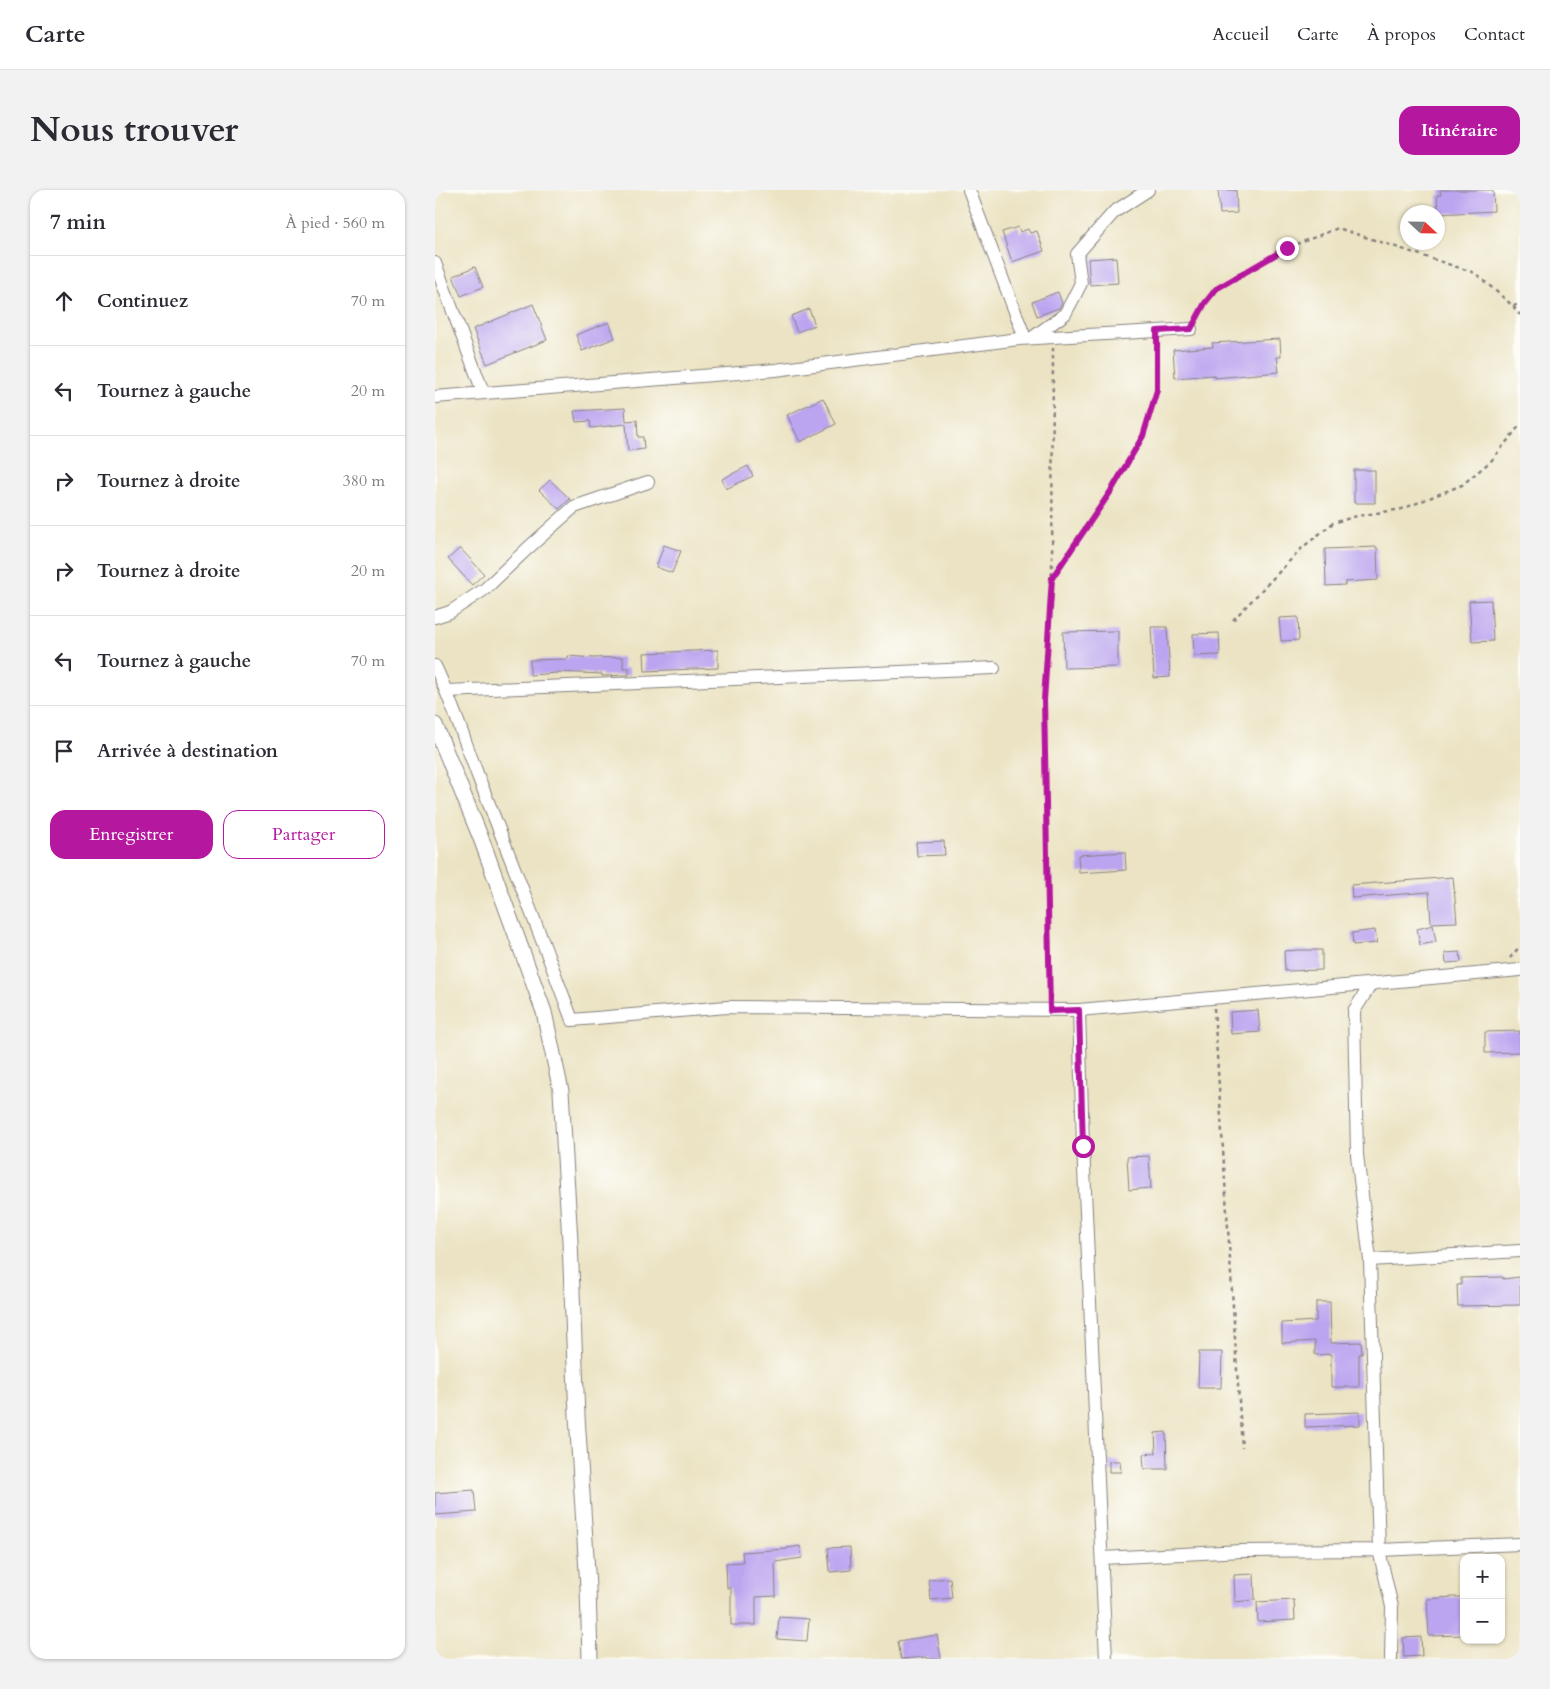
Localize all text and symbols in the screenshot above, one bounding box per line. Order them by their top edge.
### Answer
text: Carte [25,18,86,51]
text: Accueil [1212,22,1269,47]
text: Carte [1297,22,1339,47]
text: À propos [1367,22,1436,47]
text: Contact [1464,22,1525,47]
text: Nous trouver [30,106,238,154]
button: Itinéraire [1399,106,1520,155]
north arrow [1400,205,1445,250]
text: 7 min [50,208,106,237]
text: À pied · 560 m [285,212,385,234]
route end [1276,237,1299,260]
icon: ahead [50,287,78,315]
text: Continuez [97,288,188,314]
text: 70 m [351,290,385,312]
icon: left [50,377,78,405]
text: Tournez à gauche [97,378,251,404]
text: 20 m [351,380,385,402]
icon: right [50,467,78,495]
text: Tournez à droite [97,468,240,494]
text: 380 m [343,470,385,492]
icon: right [50,557,78,585]
text: Tournez à droite [97,558,240,584]
text: 20 m [351,560,385,582]
icon: left [50,647,78,675]
text: Tournez à gauche [97,648,251,674]
text: 70 m [351,650,385,672]
icon: arrive [50,737,78,765]
text: Arrivée à destination [97,738,278,764]
button: Enregistrer [50,810,213,859]
button: Partager [223,810,385,859]
route start [1072,1135,1095,1158]
map controls [1460,1554,1505,1644]
button: + [1460,1554,1505,1599]
button: − [1460,1599,1505,1644]

